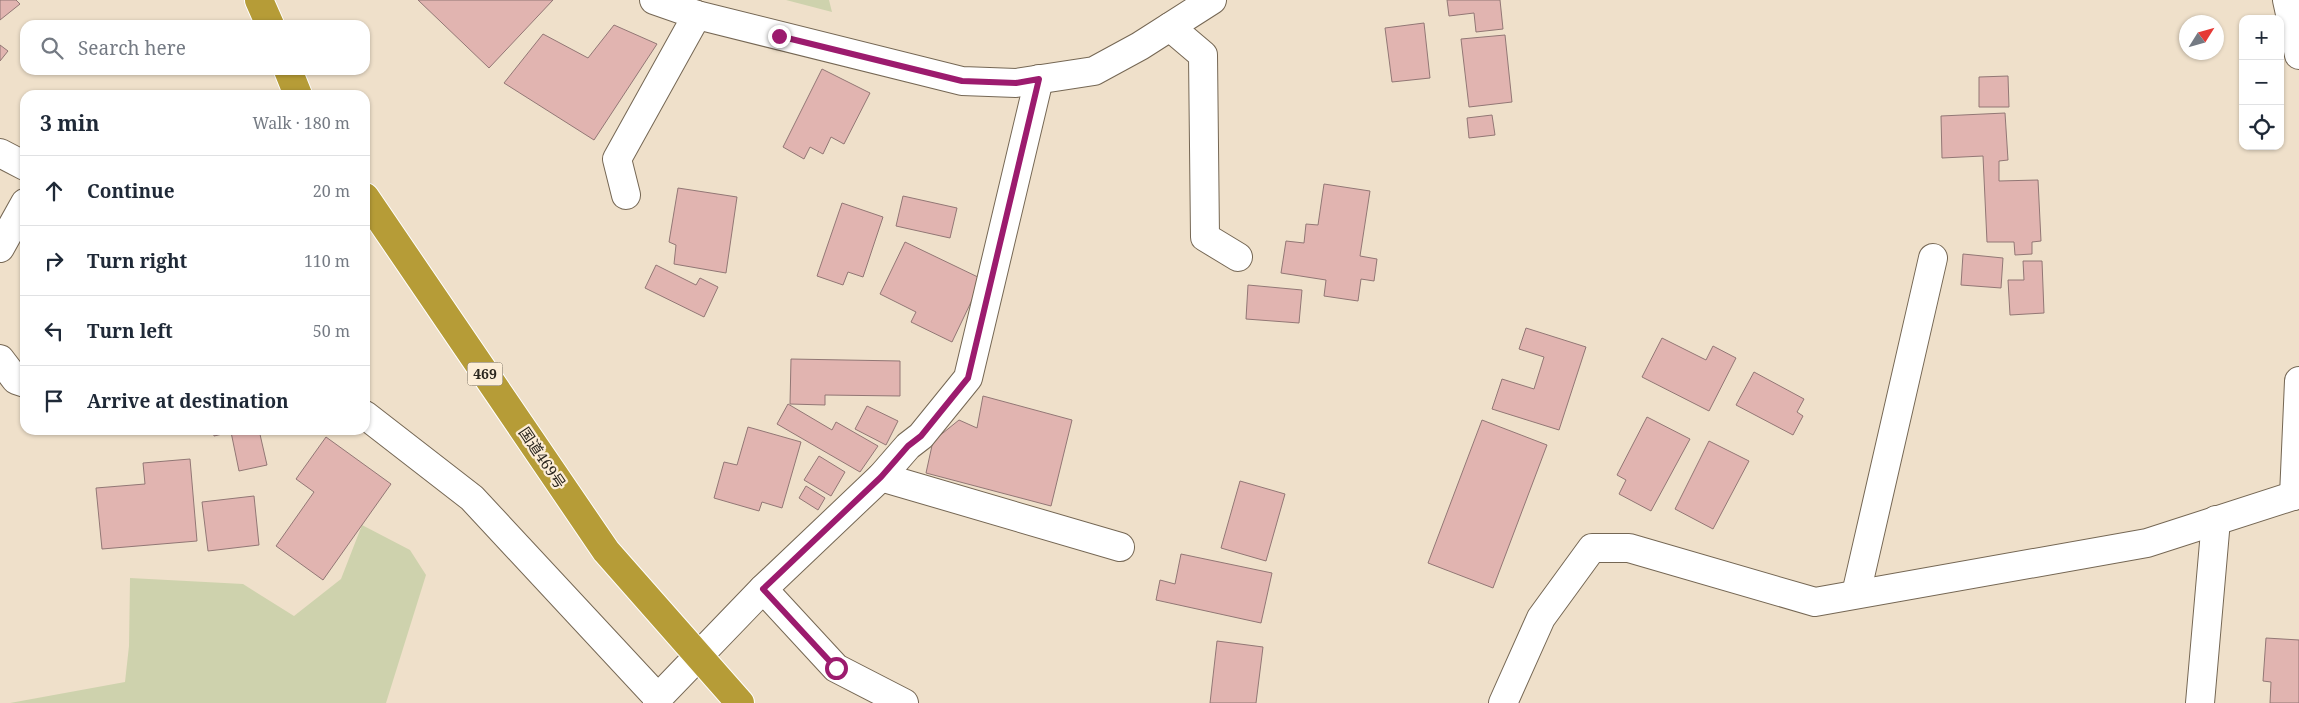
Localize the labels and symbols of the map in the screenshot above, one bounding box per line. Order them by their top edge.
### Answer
north arrow [2179,15,2224,60]
route end [768,25,791,48]
road number: 469 [468,362,502,386]
street label: 国道469号 [515,423,571,492]
route start [825,657,848,680]

